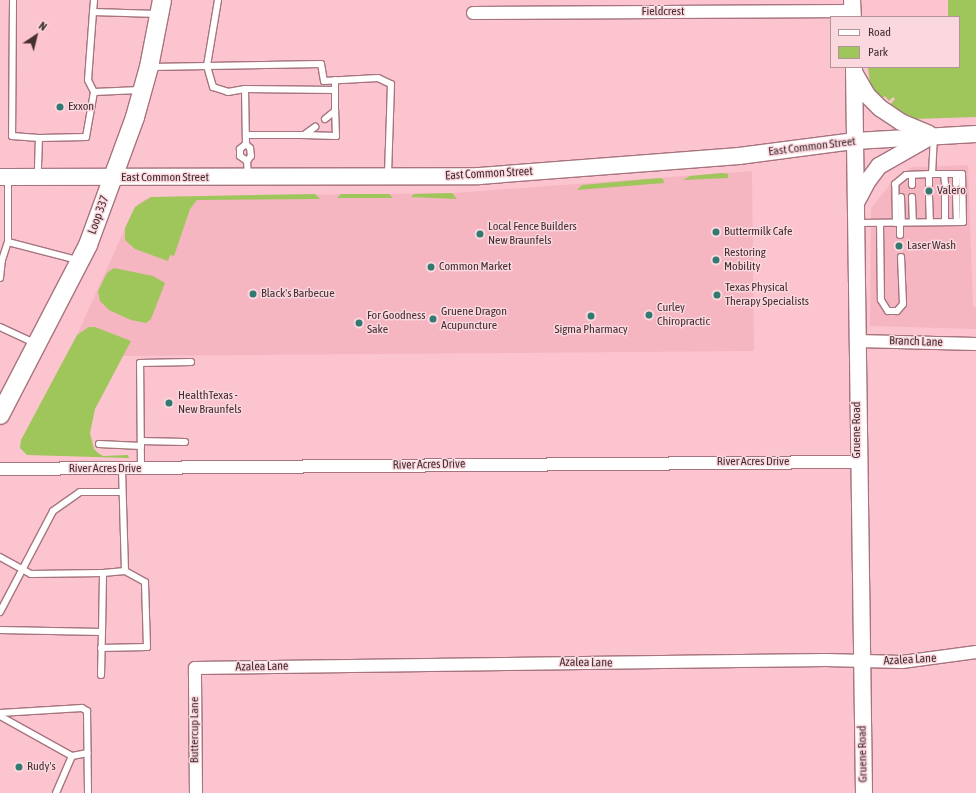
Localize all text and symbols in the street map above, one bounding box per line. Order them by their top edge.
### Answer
street label: Fieldcrest [642,5,684,19]
north arrow [16,16,56,56]
legend [830,16,960,68]
text: N [37,19,49,33]
text: Road [868,25,891,39]
text: Park [868,45,888,59]
place label: Exxon [68,100,94,114]
marker: Exxon [55,102,65,112]
street label: East Common Street [768,135,856,159]
street label: East Common Street [445,165,533,183]
street label: East Common Street [121,171,209,185]
place label: Valero [937,184,966,198]
marker: Valero [924,186,934,196]
street label: Loop 337 [85,194,113,236]
place label: Local Fence Builders New Braunfels [488,220,577,248]
place label: Buttermilk Cafe [724,225,793,239]
marker: Buttermilk Cafe [711,227,721,237]
marker: Local Fence Builders New Braunfels [475,229,485,239]
place label: Laser Wash [907,239,956,253]
marker: Laser Wash [894,241,904,251]
place label: Restoring Mobility [724,246,766,274]
marker: Restoring Mobility [711,255,721,265]
place label: Common Market [439,260,512,274]
marker: Common Market [426,262,436,272]
place label: Texas Physical Therapy Specialists [725,281,809,309]
place label: Black's Barbecue [261,287,335,301]
marker: Black's Barbecue [248,289,258,299]
marker: Texas Physical Therapy Specialists [712,290,722,300]
place label: Curley Chiropractic [657,301,710,329]
place label: Gruene Dragon Acupuncture [441,305,507,333]
place label: For Goodness Sake [367,309,425,337]
marker: Curley Chiropractic [644,310,654,320]
marker: Sigma Pharmacy [586,311,596,321]
marker: Gruene Dragon Acupuncture [428,314,438,324]
marker: For Goodness Sake [354,318,364,328]
place label: Sigma Pharmacy [554,323,628,337]
street label: Branch Lane [889,334,943,350]
place label: HealthTexas - New Braunfels [178,389,242,417]
marker: HealthTexas - New Braunfels [163,397,175,409]
street label: Gruene Road [850,402,864,458]
street label: River Acres Drive [717,455,789,469]
street label: River Acres Drive [393,457,465,473]
street label: River Acres Drive [69,462,141,476]
street label: Azalea Lane [883,651,937,669]
street label: Azalea Lane [559,655,613,671]
street label: Azalea Lane [235,659,289,675]
street label: Buttercup Lane [188,697,202,763]
street label: Gruene Road [855,725,871,783]
place label: Rudy's [27,760,56,774]
marker: Rudy's [14,762,24,772]

